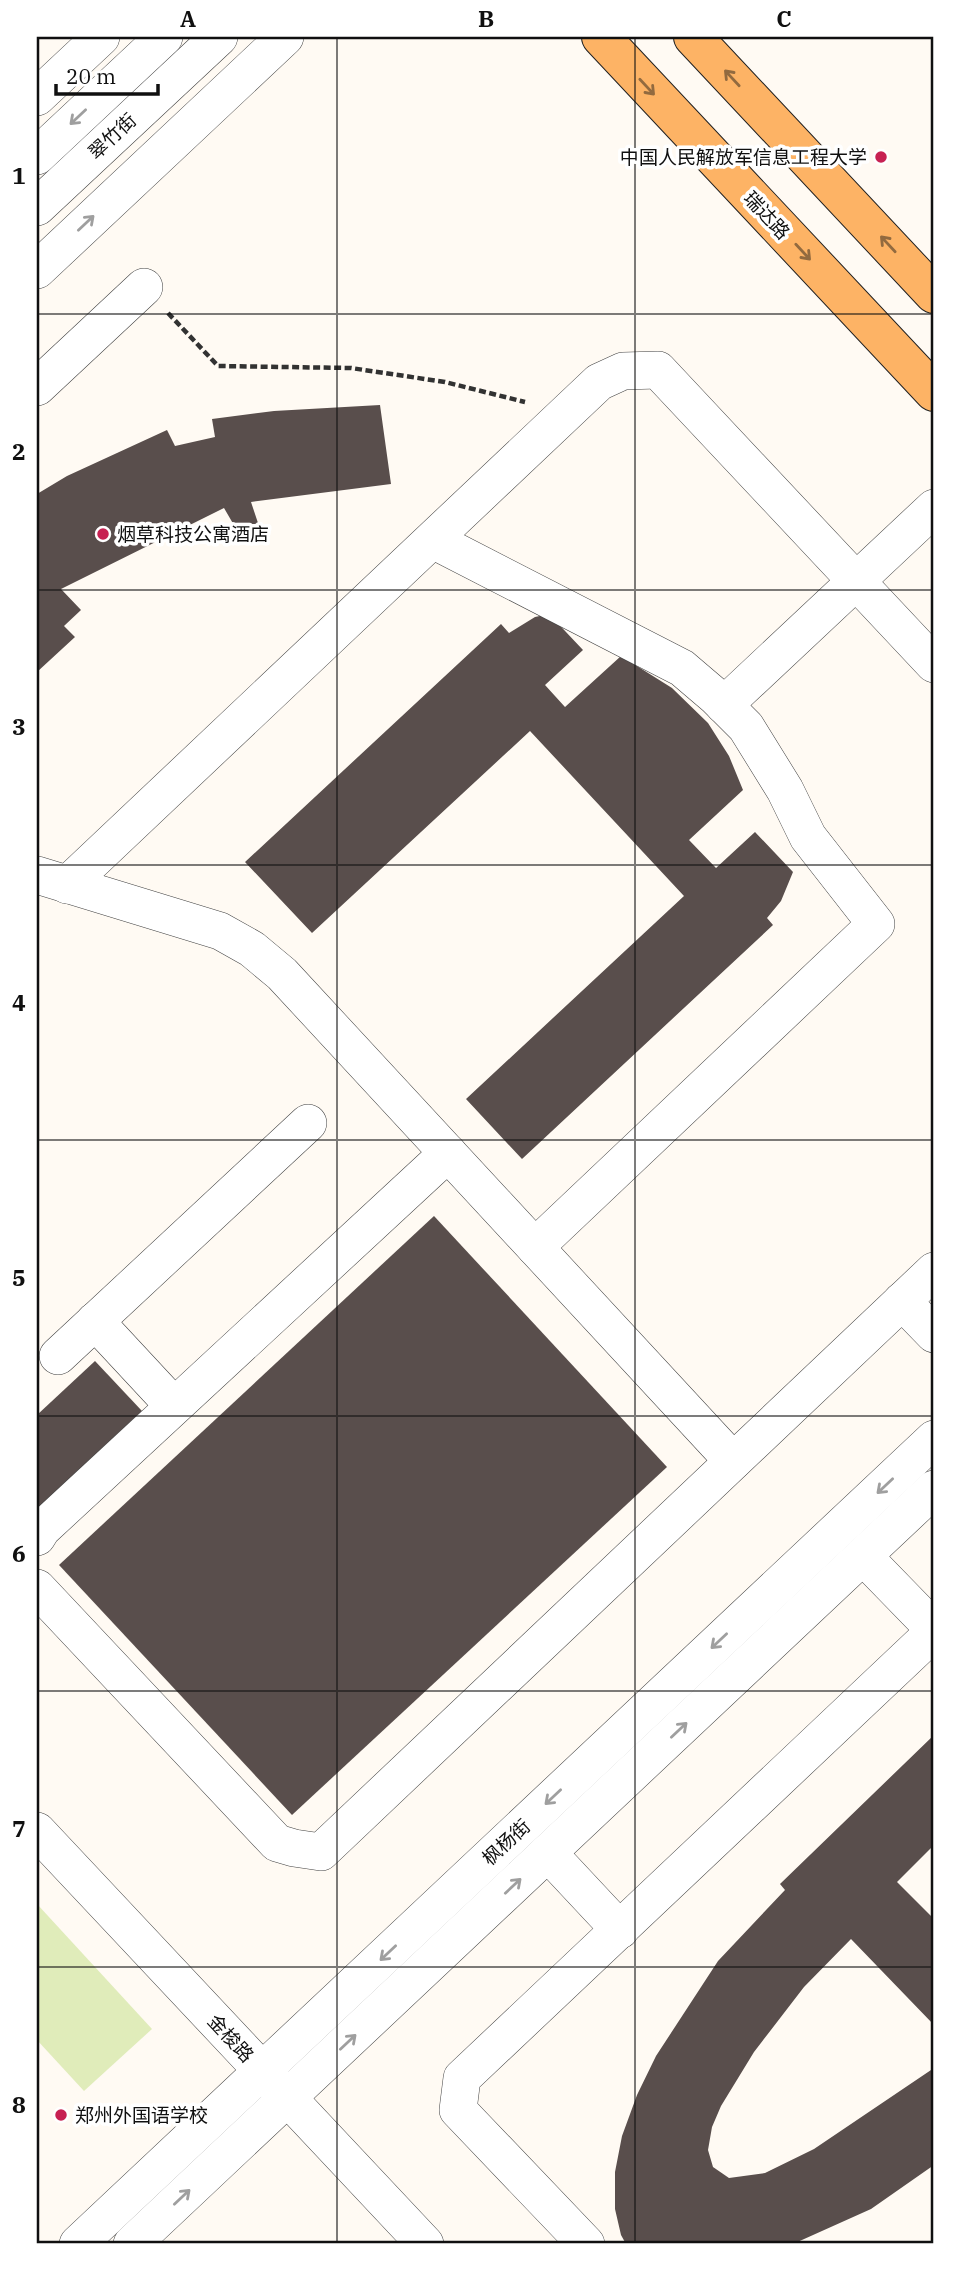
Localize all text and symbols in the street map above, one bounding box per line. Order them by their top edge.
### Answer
text: A [180,3,196,33]
text: B [478,3,494,33]
text: C [776,3,792,33]
scale bar [56,52,158,96]
text: 20 m [66,62,116,90]
one-way arrow [724,69,740,87]
one-way arrow [639,78,656,95]
street label: 翠竹街 [83,108,141,164]
one-way arrow [69,109,87,125]
place label: 中国人民解放军信息工程大学 [620,145,867,169]
marker: 中国人民解放军信息工程大学 [873,149,889,165]
text: 1 [12,160,26,190]
street label: 瑞达路 [739,186,795,244]
one-way arrow [78,215,95,232]
one-way arrow [879,236,896,253]
one-way arrow [794,243,811,261]
text: 2 [12,436,26,466]
place label: 烟草科技公寓酒店 [117,522,269,546]
marker: 烟草科技公寓酒店 [95,526,111,542]
text: 3 [12,711,26,741]
text: 4 [12,987,26,1017]
text: 5 [12,1262,26,1292]
one-way arrow [876,1477,893,1494]
text: 6 [12,1538,26,1568]
one-way arrow [711,1633,728,1650]
one-way arrow [670,1721,687,1738]
one-way arrow [545,1789,562,1806]
text: 7 [12,1813,26,1843]
street label: 枫杨街 [477,1814,535,1870]
one-way arrow [504,1877,521,1894]
one-way arrow [379,1945,396,1962]
street label: 金梭路 [203,2009,259,2067]
one-way arrow [339,2033,356,2050]
text: 8 [12,2089,26,2119]
place label: 郑州外国语学校 [75,2103,208,2127]
marker: 郑州外国语学校 [53,2107,69,2123]
one-way arrow [173,2189,190,2206]

